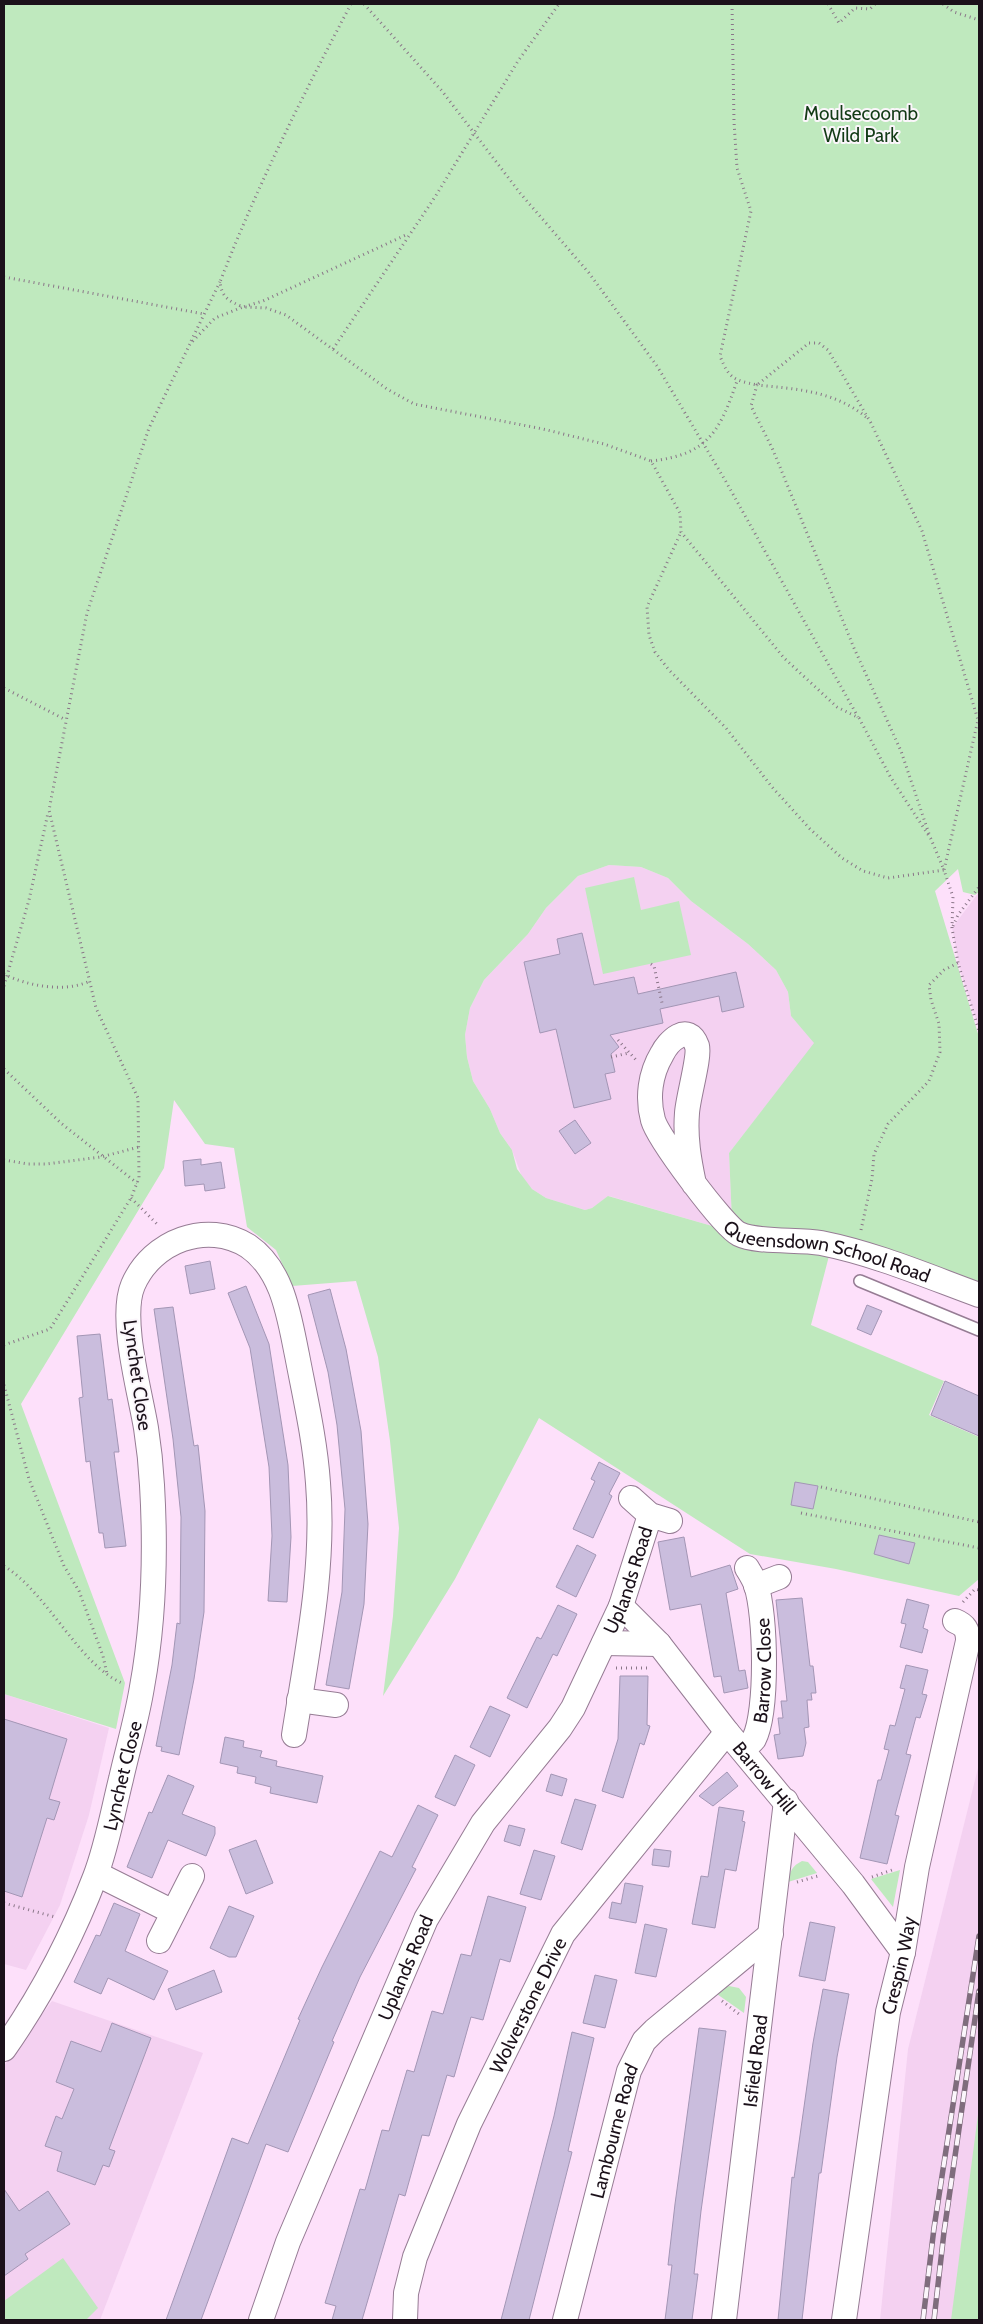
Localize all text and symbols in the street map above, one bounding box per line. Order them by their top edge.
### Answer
park label: Moulsecoomb Wild Park [804,102,918,147]
street label: Queensdown School Road [718,1215,933,1288]
street label: Lynchet Close [118,1318,157,1432]
street label: Uplands Road [599,1524,658,1638]
street label: Barrow Close [748,1617,776,1725]
street label: Lynchet Close [98,1718,147,1833]
street label: Barrow Hill [728,1737,801,1819]
street label: Uplands Road [373,1912,438,2024]
street label: Crespin Way [877,1914,921,2017]
street label: Wolverstone Drive [485,1934,572,2077]
street label: Isfield Road [739,2013,772,2108]
street label: Lambourne Road [586,2060,643,2201]

